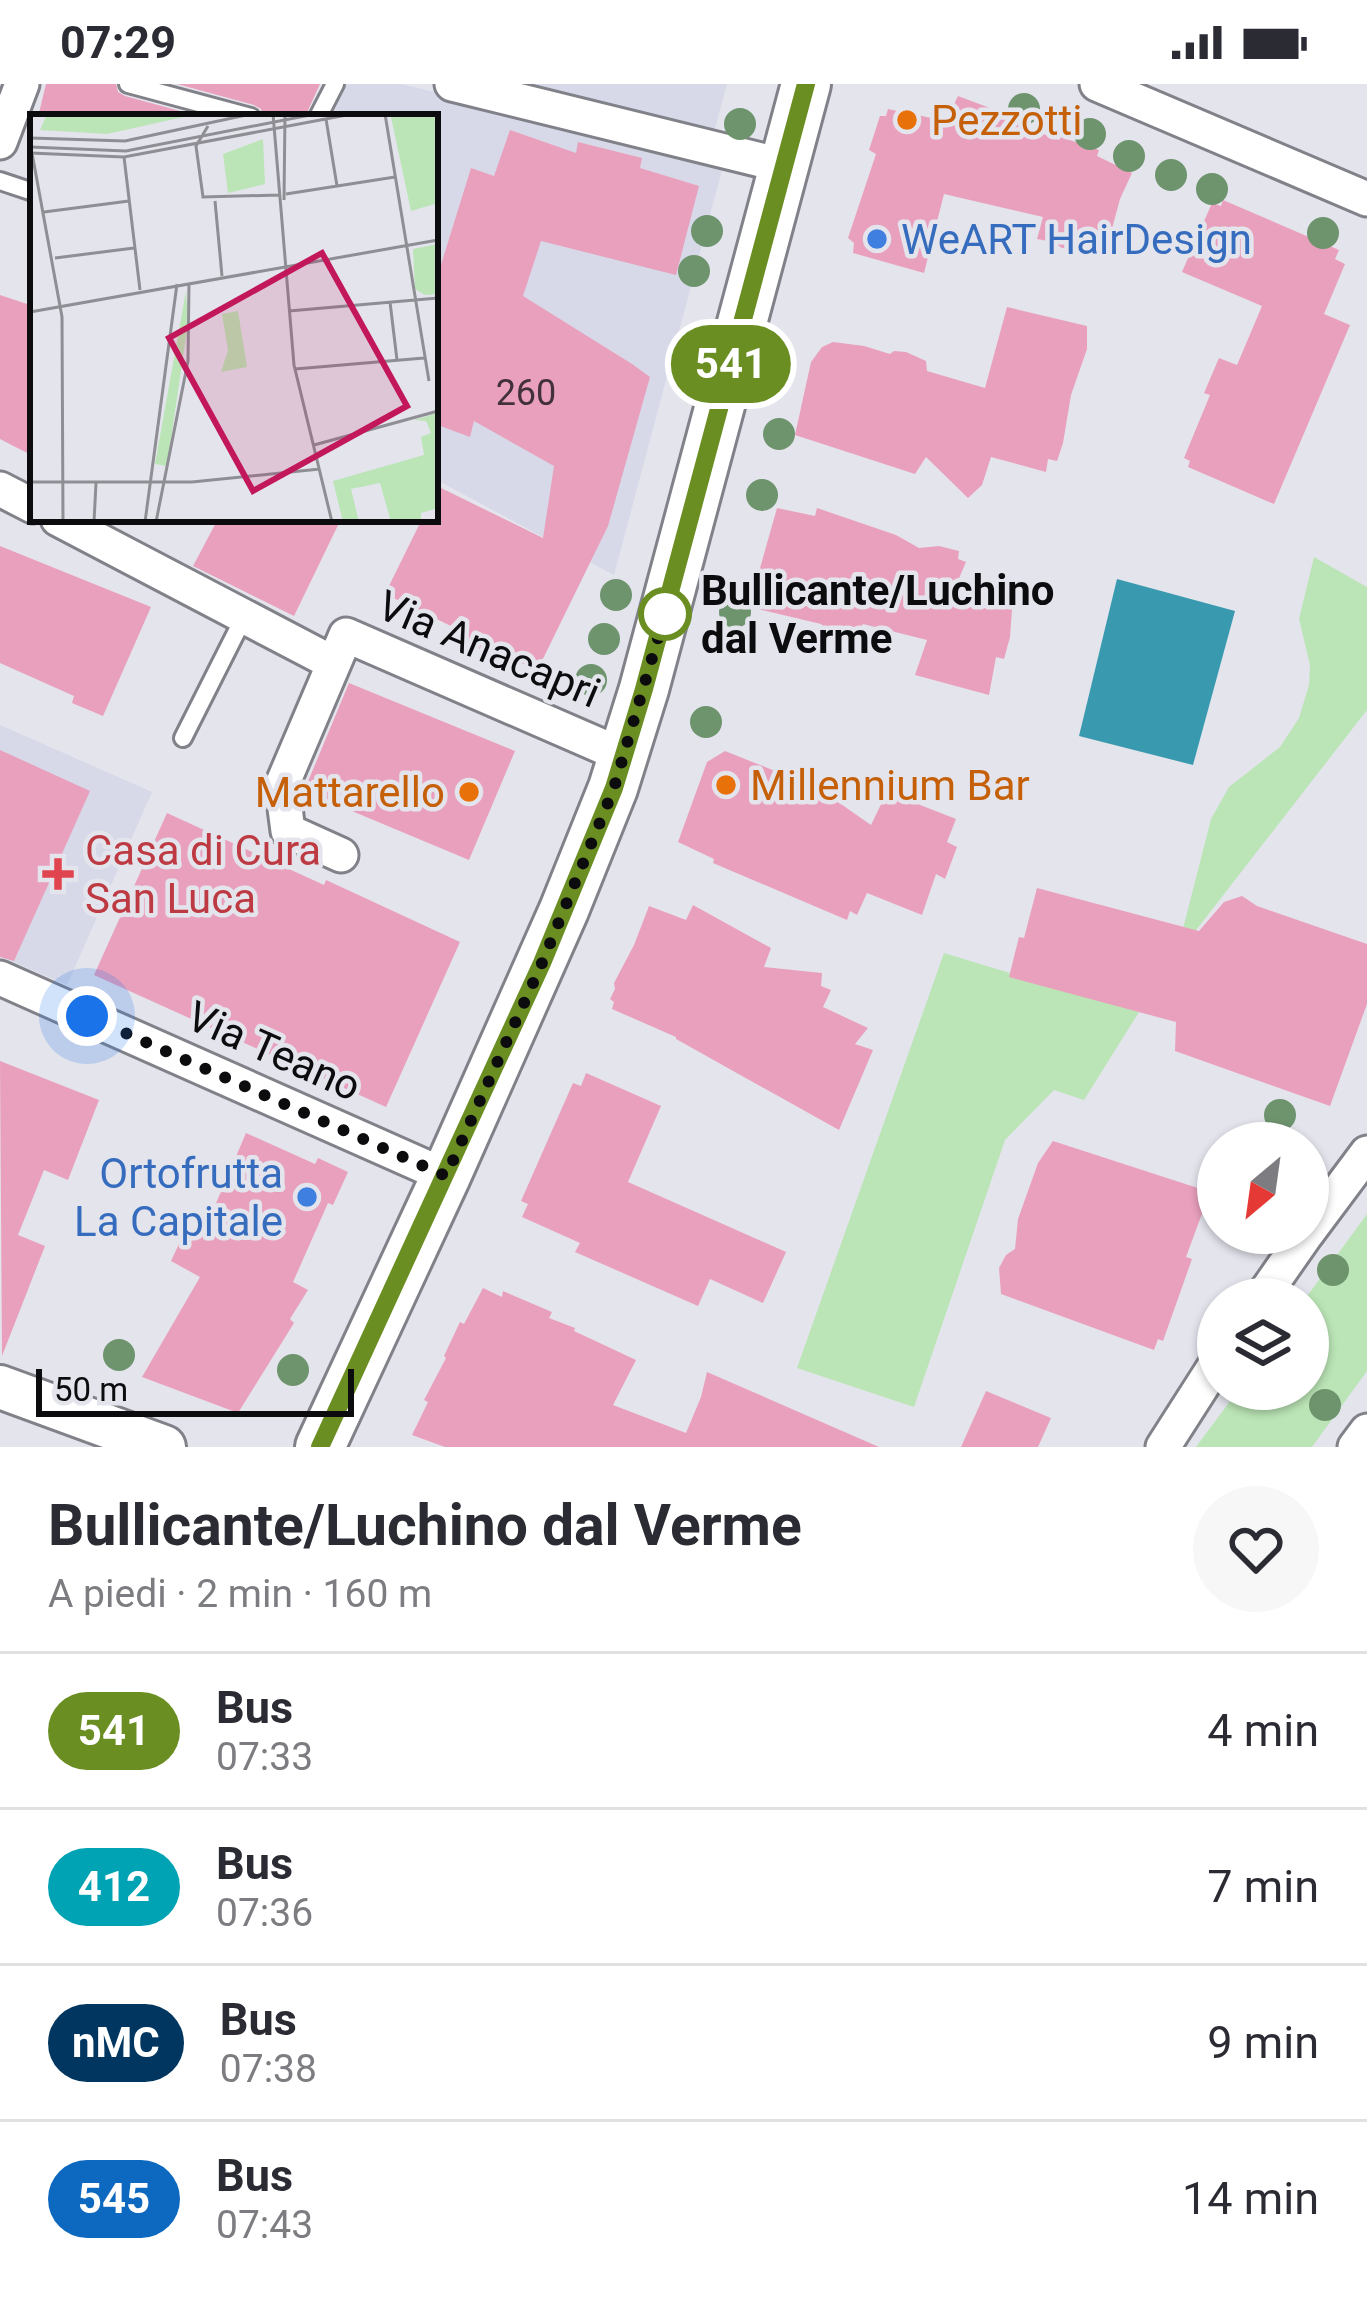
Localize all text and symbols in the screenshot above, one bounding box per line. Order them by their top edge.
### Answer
text: 07:29 [60,16,176,69]
place label: Pezzotti [931,96,1083,145]
marker: Pezzotti [894,107,920,133]
inset map [30,114,438,522]
place label: WeART HairDesign [901,215,1252,264]
marker: WeART HairDesign [864,226,890,252]
line badge: 541 [662,325,800,403]
text: 541 [695,339,767,388]
house number: 260 [496,372,556,414]
place label: Bullicante/Luchino dal Verme [701,566,1055,663]
street label: Via Anacapri [371,580,607,718]
marker: Bullicante/Luchino dal Verme [640,589,690,639]
place label: Millennium Bar [750,761,1030,810]
place label: Mattarello [255,768,445,817]
marker: Millennium Bar [713,772,739,798]
marker: Mattarello [456,779,482,805]
place label: Casa di Cura San Luca [85,826,321,923]
marker: Casa di Cura San Luca [42,858,74,890]
your location [57,986,117,1046]
street label: Via Teano [180,991,368,1111]
north arrow [1197,1122,1329,1254]
map controls [1197,1122,1329,1410]
place label: Ortofrutta La Capitale [74,1149,283,1246]
marker: Ortofrutta La Capitale [294,1184,320,1210]
button: layers [1197,1278,1329,1410]
scale bar [36,1363,354,1416]
text: 50 m [54,1370,128,1409]
button: heart [1193,1486,1319,1612]
text: Bullicante/Luchino dal Verme [48,1492,802,1559]
text: A piedi · 2 min · 160 m [48,1571,432,1617]
text: Bus [216,1681,293,1734]
text: 4 min [1207,1704,1319,1757]
text: 541 [78,1706,150,1755]
text: 07:33 [216,1734,313,1780]
text: Bus [216,1837,293,1890]
text: 7 min [1207,1860,1319,1913]
text: 412 [78,1862,150,1911]
text: 07:36 [216,1890,313,1936]
text: Bus [220,1993,297,2046]
text: 9 min [1207,2016,1319,2069]
text: nMC [72,2018,160,2067]
text: 07:38 [220,2046,317,2092]
text: Bus [216,2149,293,2202]
text: 14 min [1182,2172,1319,2225]
text: 545 [78,2174,150,2223]
text: 07:43 [216,2202,313,2248]

